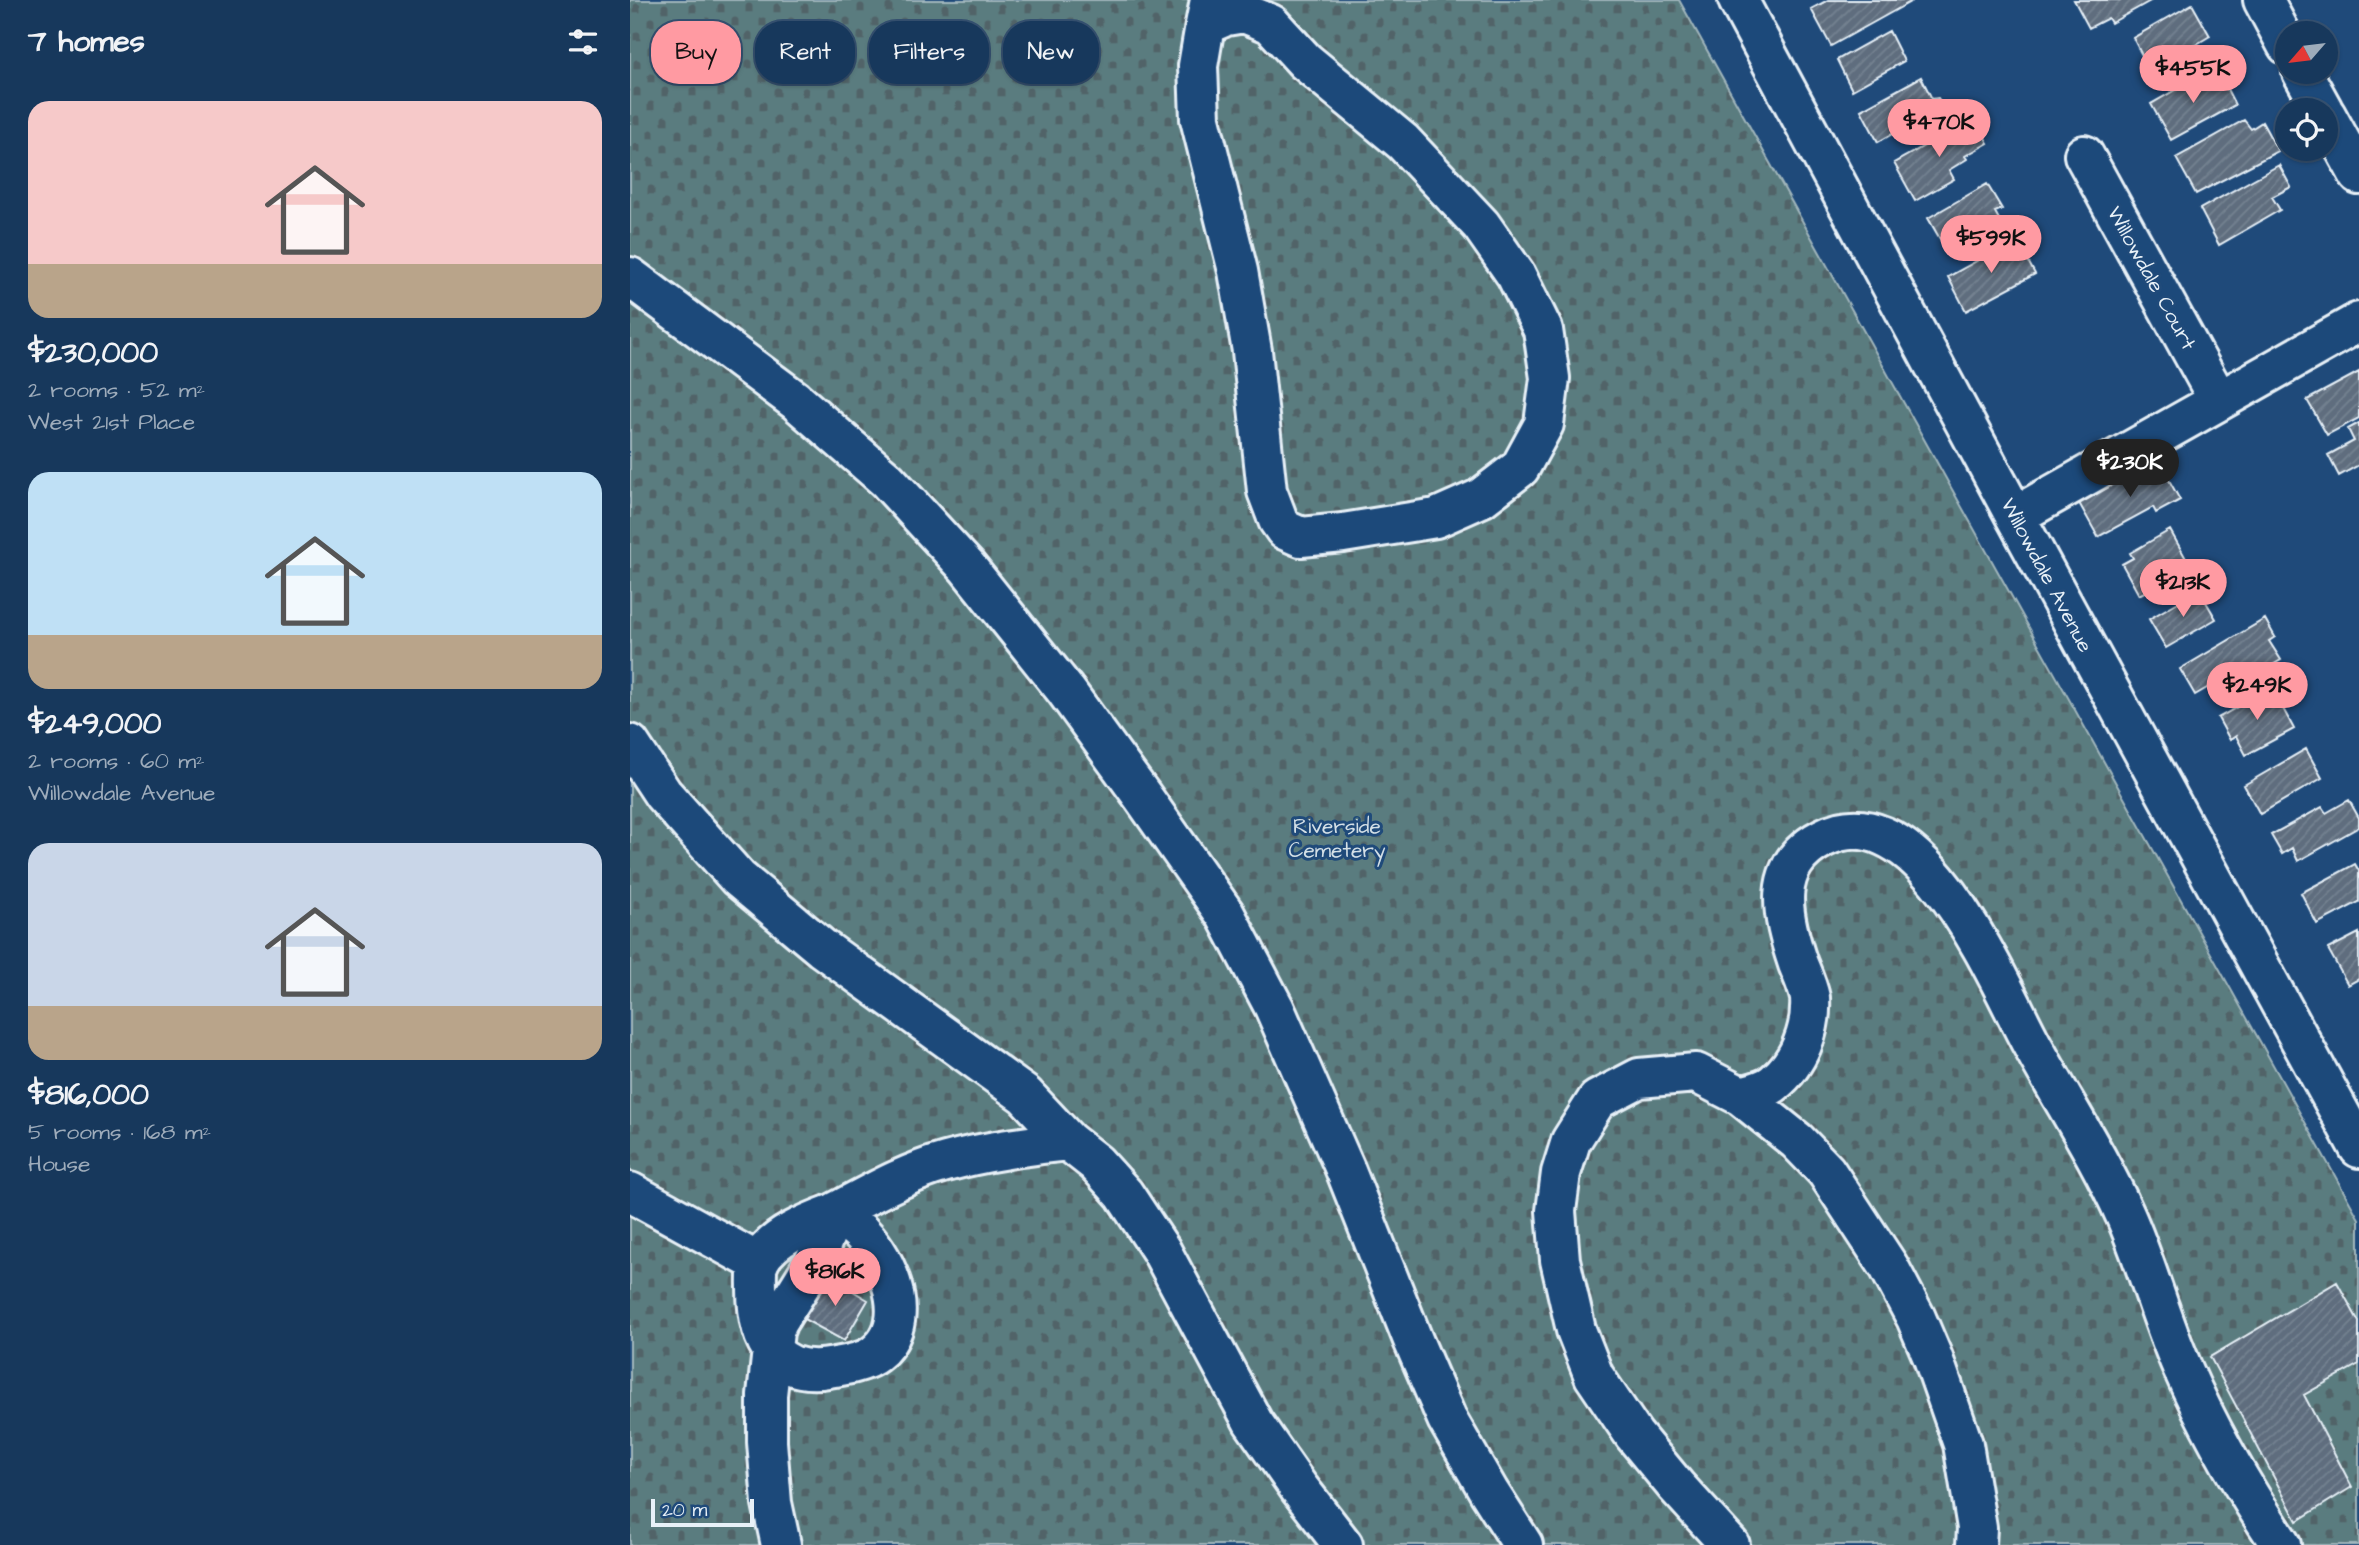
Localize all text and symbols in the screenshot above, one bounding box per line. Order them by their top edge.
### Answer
text: 7 homes [28,21,145,63]
chip: Buy [651,21,741,84]
chip: Rent [755,21,855,84]
chip: Filters [869,21,989,84]
chip: New [1003,21,1099,84]
north arrow [2275,21,2338,84]
map controls [2275,21,2338,161]
icon: filters [564,23,602,61]
pin: $455K [2144,46,2242,105]
text: $455K [2156,52,2230,84]
button: locate [2275,98,2338,161]
pin: $470K [1890,100,1988,159]
text: $470K [1903,106,1975,138]
icon: home [252,147,378,273]
street label: Willowdale Court [2100,201,2203,356]
pin: $599K [1942,216,2040,275]
text: $599K [1956,222,2026,254]
text: $230,000 [28,332,158,374]
text: 2 rooms · 52 m² [28,374,205,406]
text: West 21st Place [28,406,195,438]
pin: $230K [2081,440,2179,499]
text: $230K [2097,446,2163,478]
street label: Willowdale Avenue [1994,493,2100,658]
icon: home [252,518,378,644]
pin: $213K [2134,560,2232,619]
text: $213K [2156,566,2210,598]
pin: $249K [2208,662,2306,722]
text: $249K [2223,669,2291,701]
text: $249,000 [28,703,161,745]
text: 2 rooms · 60 m² [28,745,205,777]
text: Willowdale Avenue [28,777,215,809]
park label: Riverside Cemetery [1289,812,1386,867]
icon: home [252,889,378,1015]
text: $816,000 [28,1074,149,1116]
text: 5 rooms · 168 m² [28,1116,211,1148]
text: House [28,1148,91,1180]
pin: $816K [786,1248,884,1308]
text: $816K [805,1255,865,1287]
scale bar [651,1496,754,1528]
text: 20 m [662,1497,707,1524]

